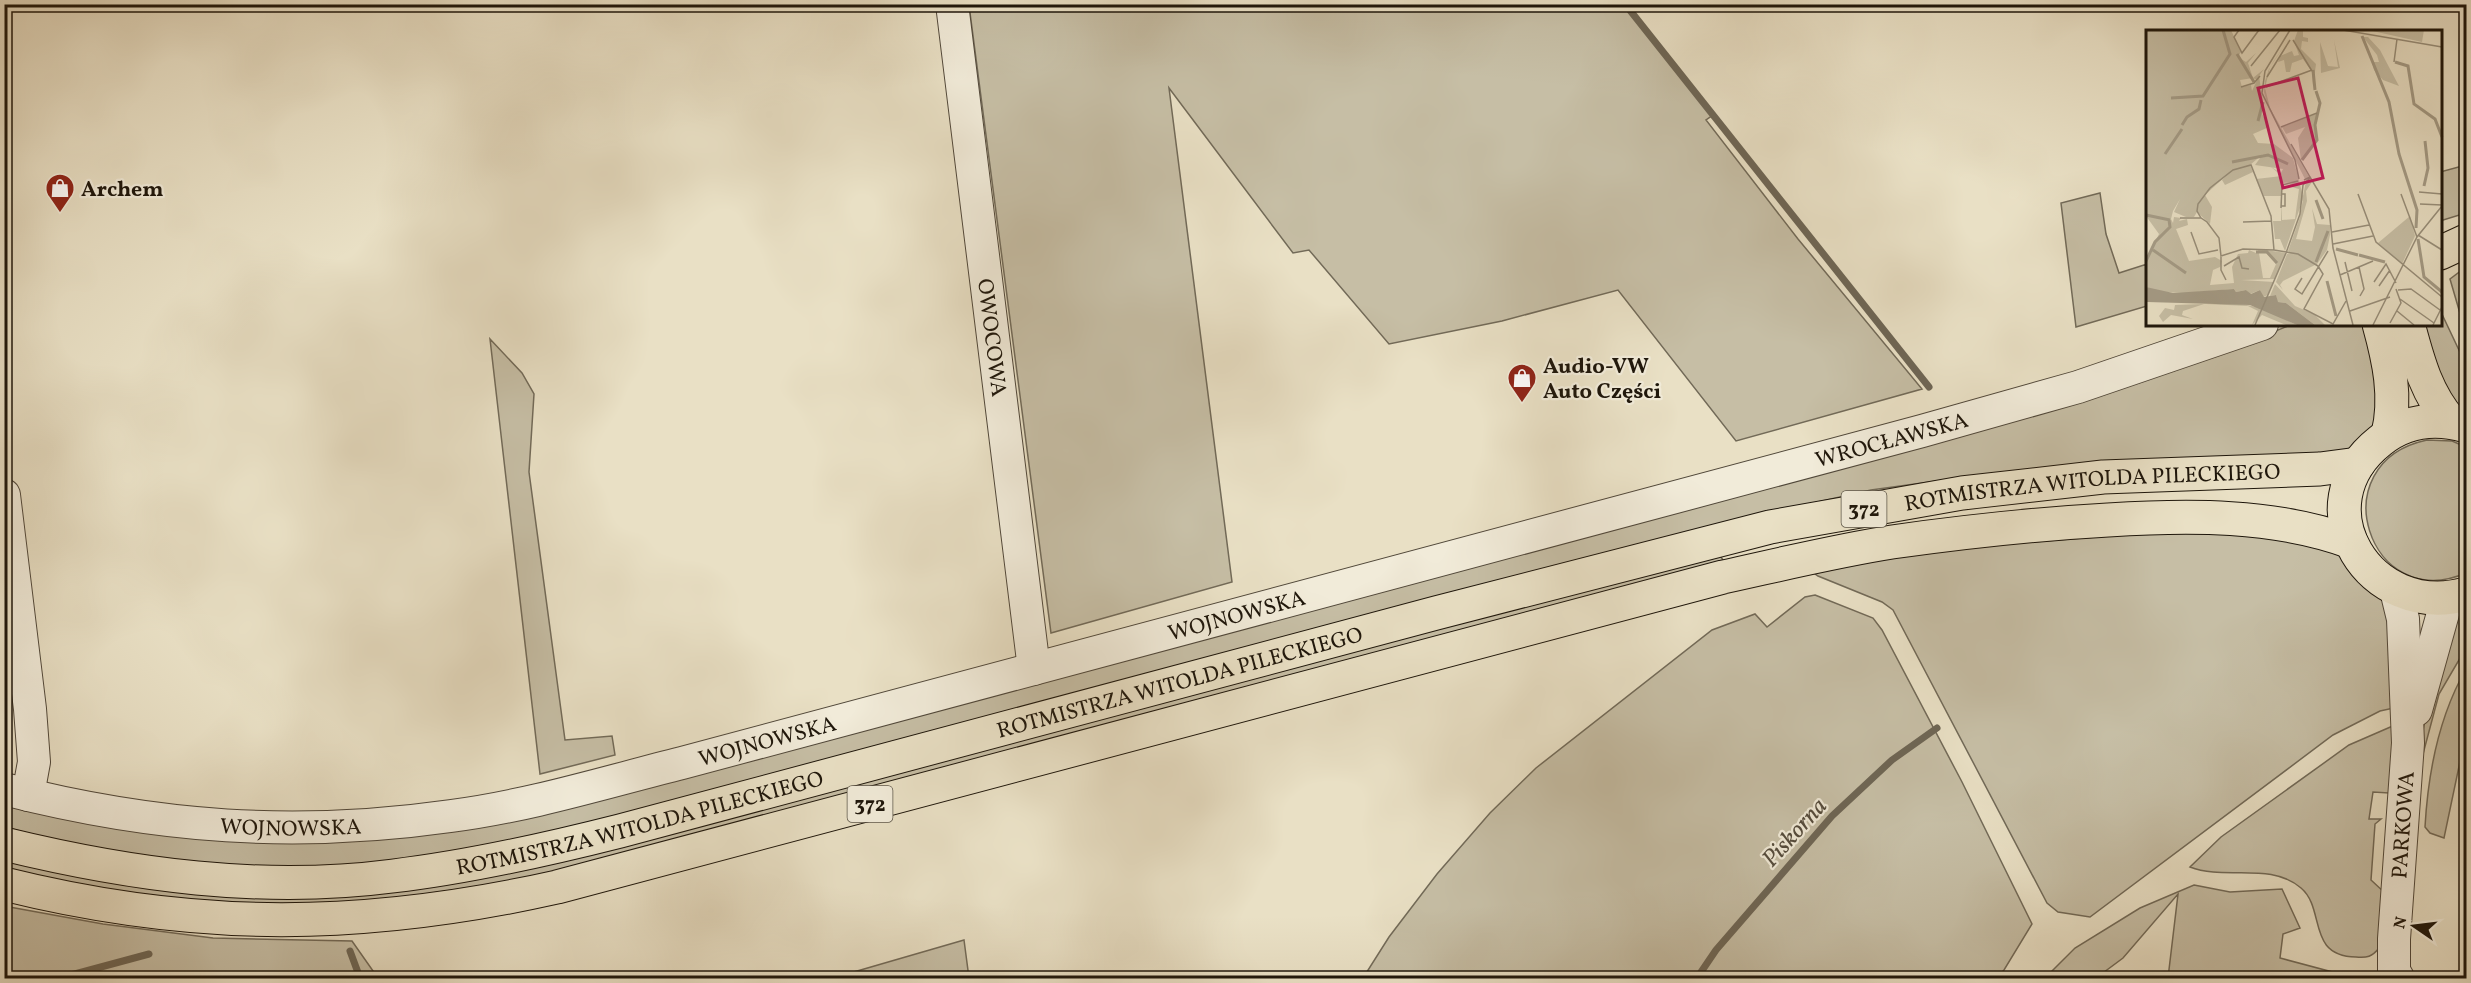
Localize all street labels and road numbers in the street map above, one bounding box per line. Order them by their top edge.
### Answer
street label: OWOCOWA [968,277,1013,399]
street label: WROCŁAWSKA [1812,406,1972,477]
street label: ROTMISTRZA WITOLDA PILECKIEGO [1902,457,2281,521]
road number: 372 [1842,491,1886,527]
street label: WOJNOWSKA [1165,584,1309,650]
street label: ROTMISTRZA WITOLDA PILECKIEGO [994,620,1366,748]
street label: WOJNOWSKA [695,709,840,776]
street label: ROTMISTRZA WITOLDA PILECKIEGO [454,764,827,885]
street label: PARKOWA [2385,770,2424,880]
road number: 372 [848,786,892,822]
street label: WOJNOWSKA [219,812,362,846]

